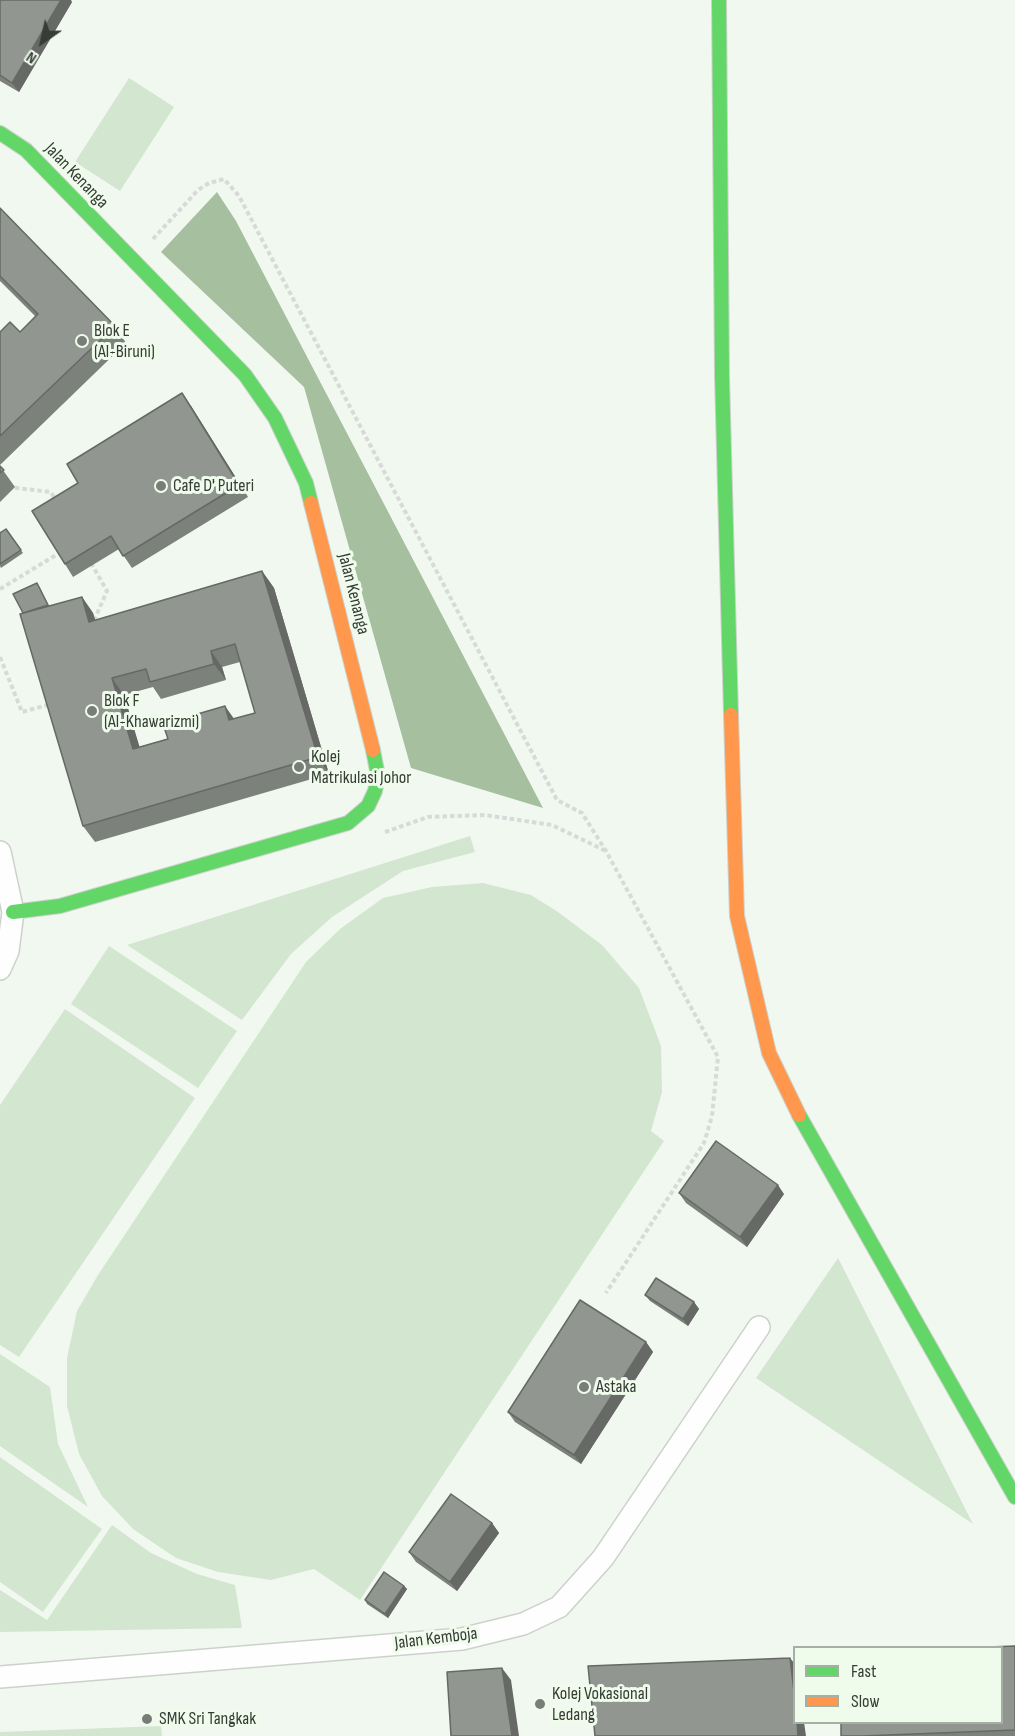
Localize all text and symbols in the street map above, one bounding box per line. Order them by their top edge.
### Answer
north arrow [12,12,72,72]
text: N [23,47,41,68]
street label: Jalan Kenanga [39,139,113,213]
place label: Blok E (Al-Biruni) [94,320,155,362]
marker: Blok E (Al-Biruni) [75,334,89,348]
place label: Cafe D' Puteri [173,475,254,497]
marker: Cafe D' Puteri [154,479,168,493]
street label: Jalan Kenanga [333,551,373,637]
place label: Blok F (Al-Khawarizmi) [104,690,199,732]
marker: Blok F (Al-Khawarizmi) [85,704,99,718]
place label: Kolej Matrikulasi Johor [311,746,411,789]
marker: Kolej Matrikulasi Johor [292,760,306,774]
place label: Astaka [596,1376,636,1398]
marker: Astaka [577,1380,591,1394]
street label: Jalan Kemboja [393,1623,479,1655]
legend [793,1646,1003,1724]
text: Fast [851,1661,876,1682]
place label: Kolej Vokasional Ledang [552,1683,648,1726]
text: Slow [851,1691,880,1712]
marker: Kolej Vokasional Ledang [533,1697,547,1711]
place label: SMK Sri Tangkak [159,1708,256,1730]
marker: SMK Sri Tangkak [140,1712,154,1726]

